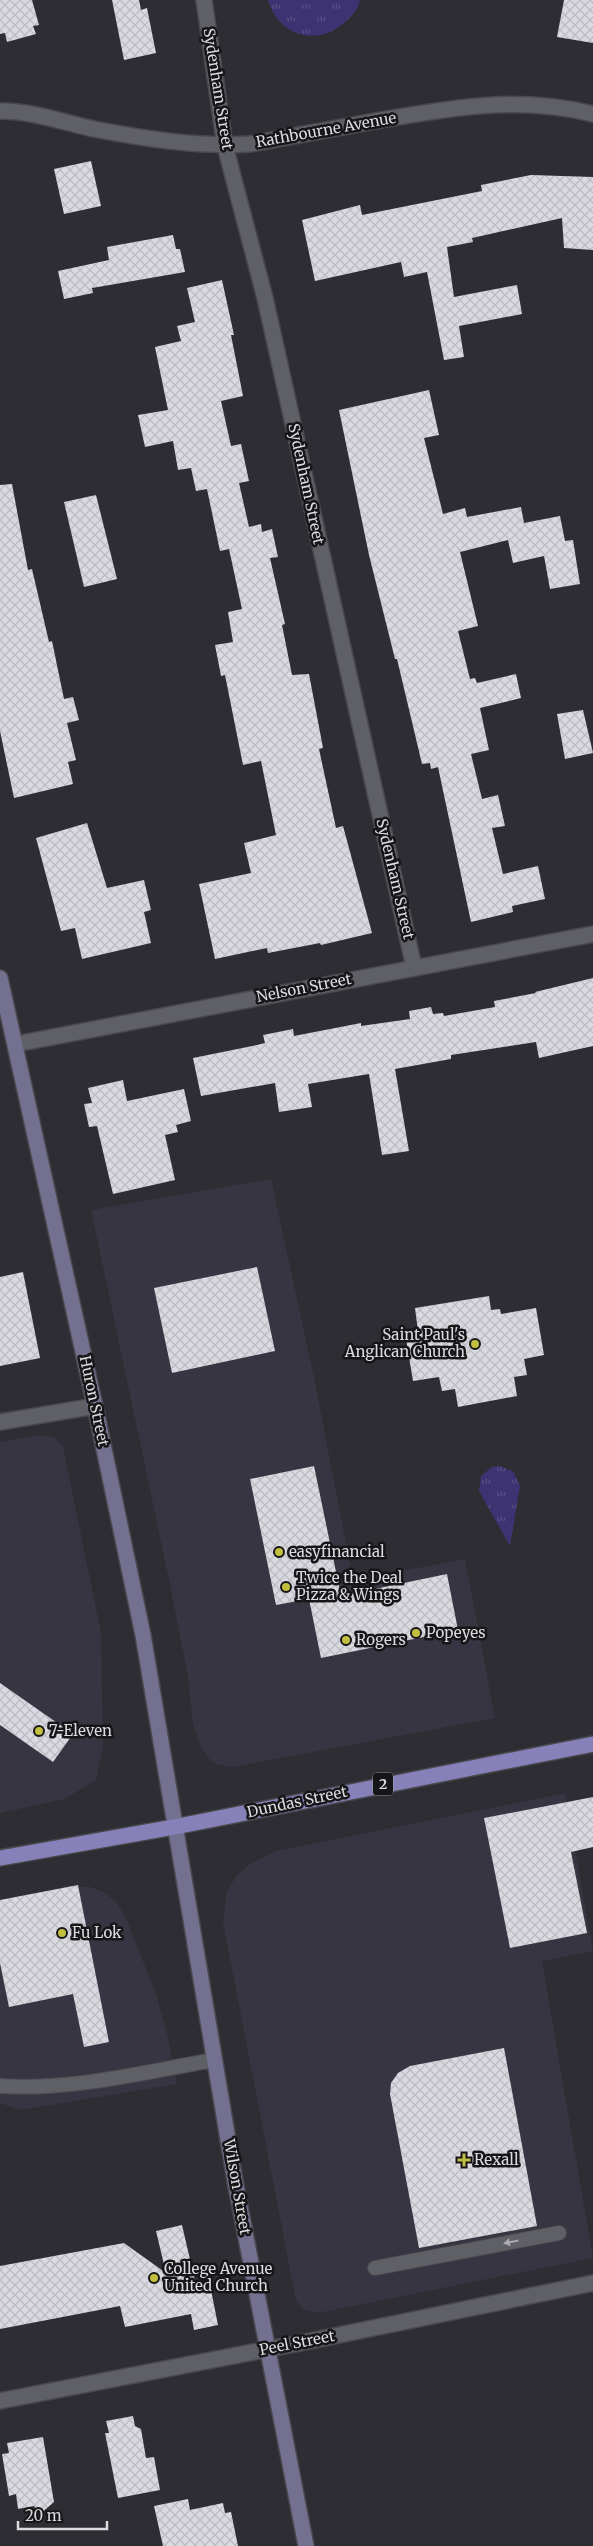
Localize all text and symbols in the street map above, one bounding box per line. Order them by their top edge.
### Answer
street label: Sydenham Street [199,27,238,151]
street label: Rathbourne Avenue [254,108,398,151]
street label: Sydenham Street [284,422,329,546]
street label: Sydenham Street [372,817,419,941]
street label: Nelson Street [255,969,353,1006]
place label: Saint Paul's Anglican Church [344,1325,465,1361]
marker: Saint Paul's Anglican Church [469,1338,481,1350]
street label: Huron Street [76,1354,113,1448]
place label: easyfinancial [289,1542,385,1561]
marker: easyfinancial [273,1546,285,1558]
place label: Twice the Deal Pizza & Wings [296,1568,403,1604]
marker: Twice the Deal Pizza & Wings [280,1581,292,1593]
place label: Popeyes [426,1623,486,1642]
marker: Popeyes [410,1627,422,1639]
place label: Rogers [356,1630,406,1649]
marker: Rogers [340,1634,352,1646]
place label: 7-Eleven [49,1721,112,1740]
marker: 7-Eleven [33,1725,45,1737]
road number: 2 [373,1772,393,1796]
street label: Dundas Street [245,1782,349,1821]
place label: Fu Lok [72,1923,122,1942]
marker: Fu Lok [56,1927,68,1939]
street label: Wilson Street [220,2137,255,2236]
place label: Rexall [474,2150,519,2169]
marker: Rexall [458,2154,470,2166]
one-way arrow [503,2239,519,2247]
place label: College Avenue United Church [164,2259,273,2295]
marker: College Avenue United Church [148,2272,160,2284]
street label: Peel Street [258,2326,336,2359]
scale bar [18,2498,106,2530]
text: 20 m [25,2506,62,2525]

